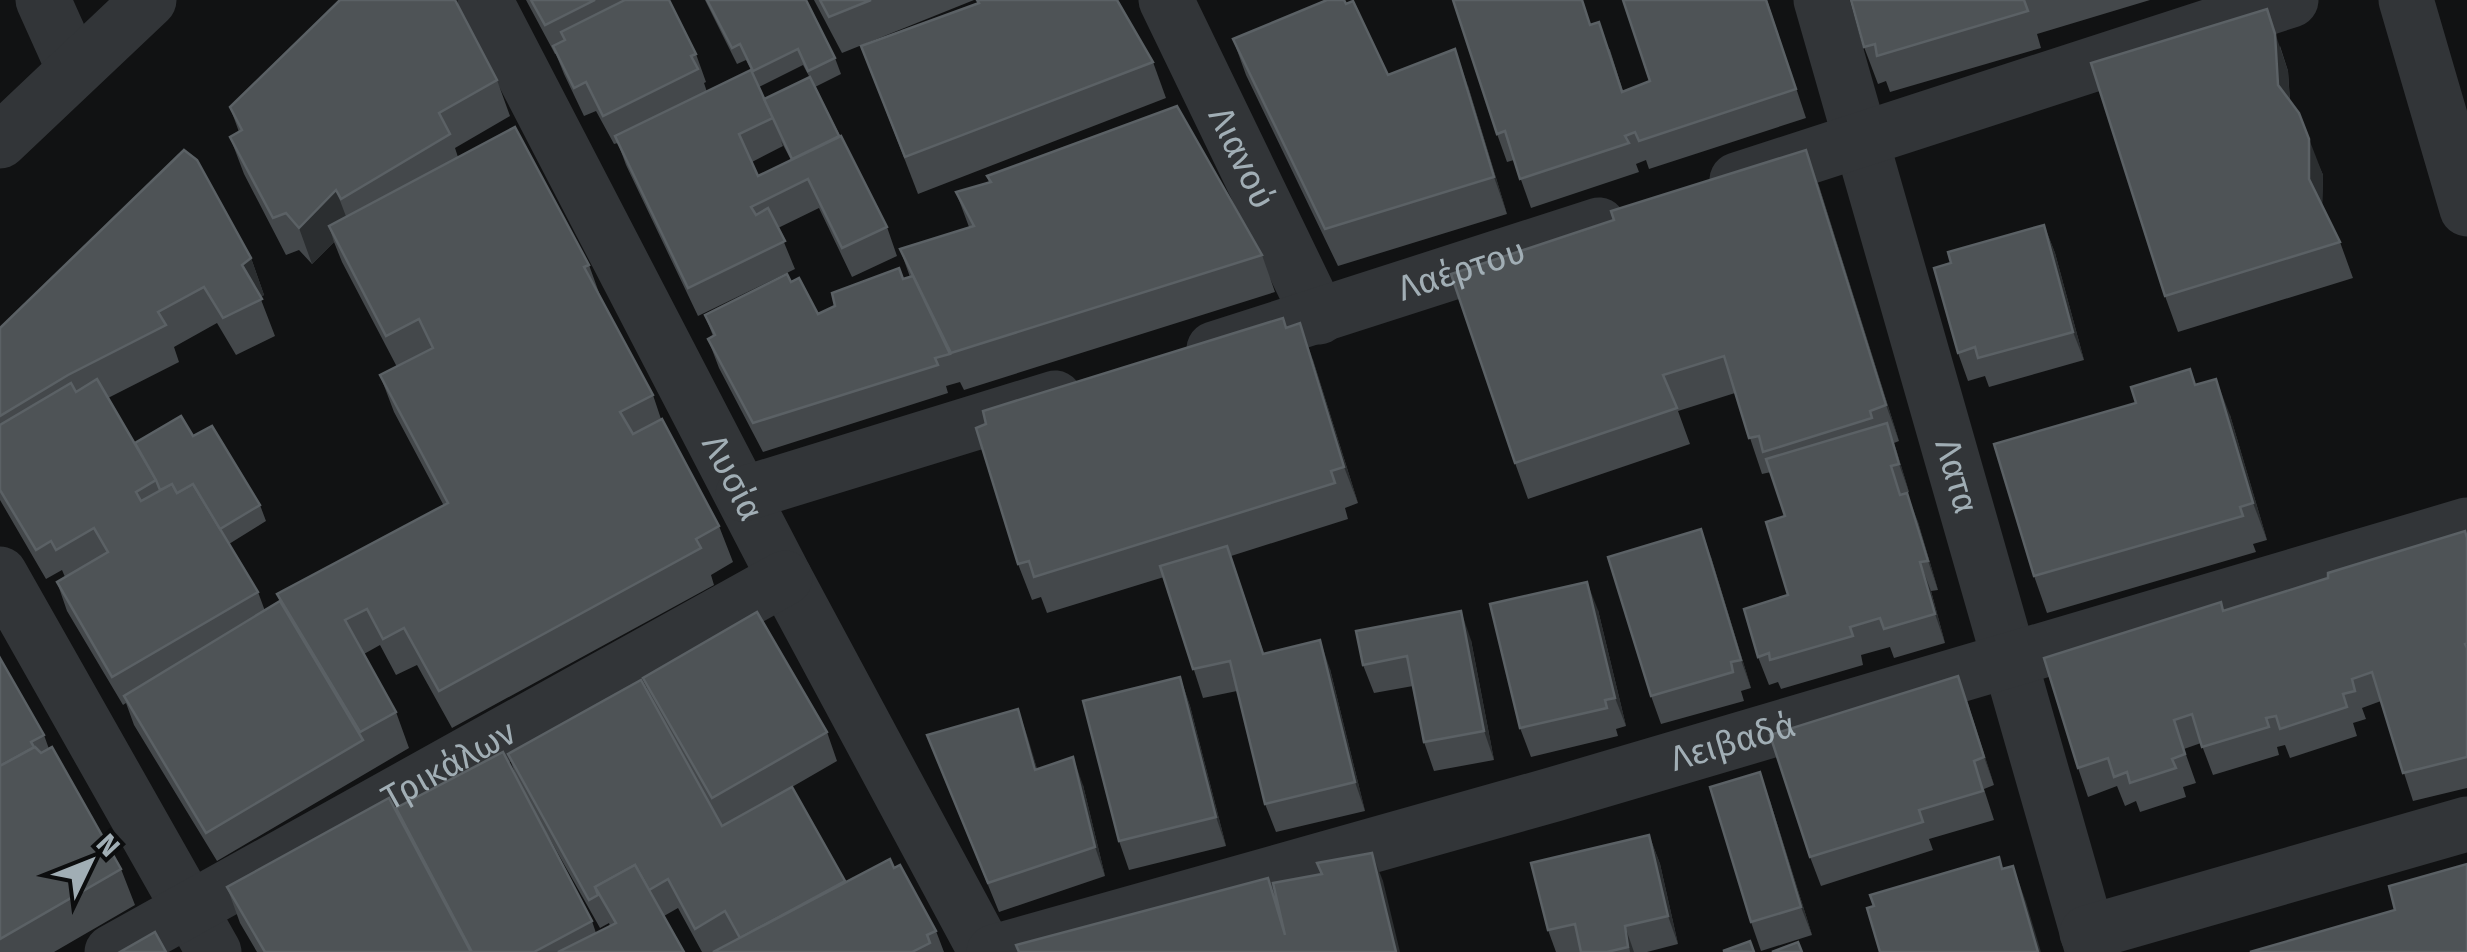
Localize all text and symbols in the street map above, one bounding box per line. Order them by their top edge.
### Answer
street label: Λιανού [1200,100,1284,215]
street label: Λαέρτου [1392,229,1531,309]
street label: Λυσία [693,427,773,528]
street label: Λατα [1926,434,1988,518]
street label: Λειβαδά [1665,703,1800,780]
street label: Τρικάλων [374,711,523,819]
north arrow [40,812,140,912]
text: N [90,827,126,863]

